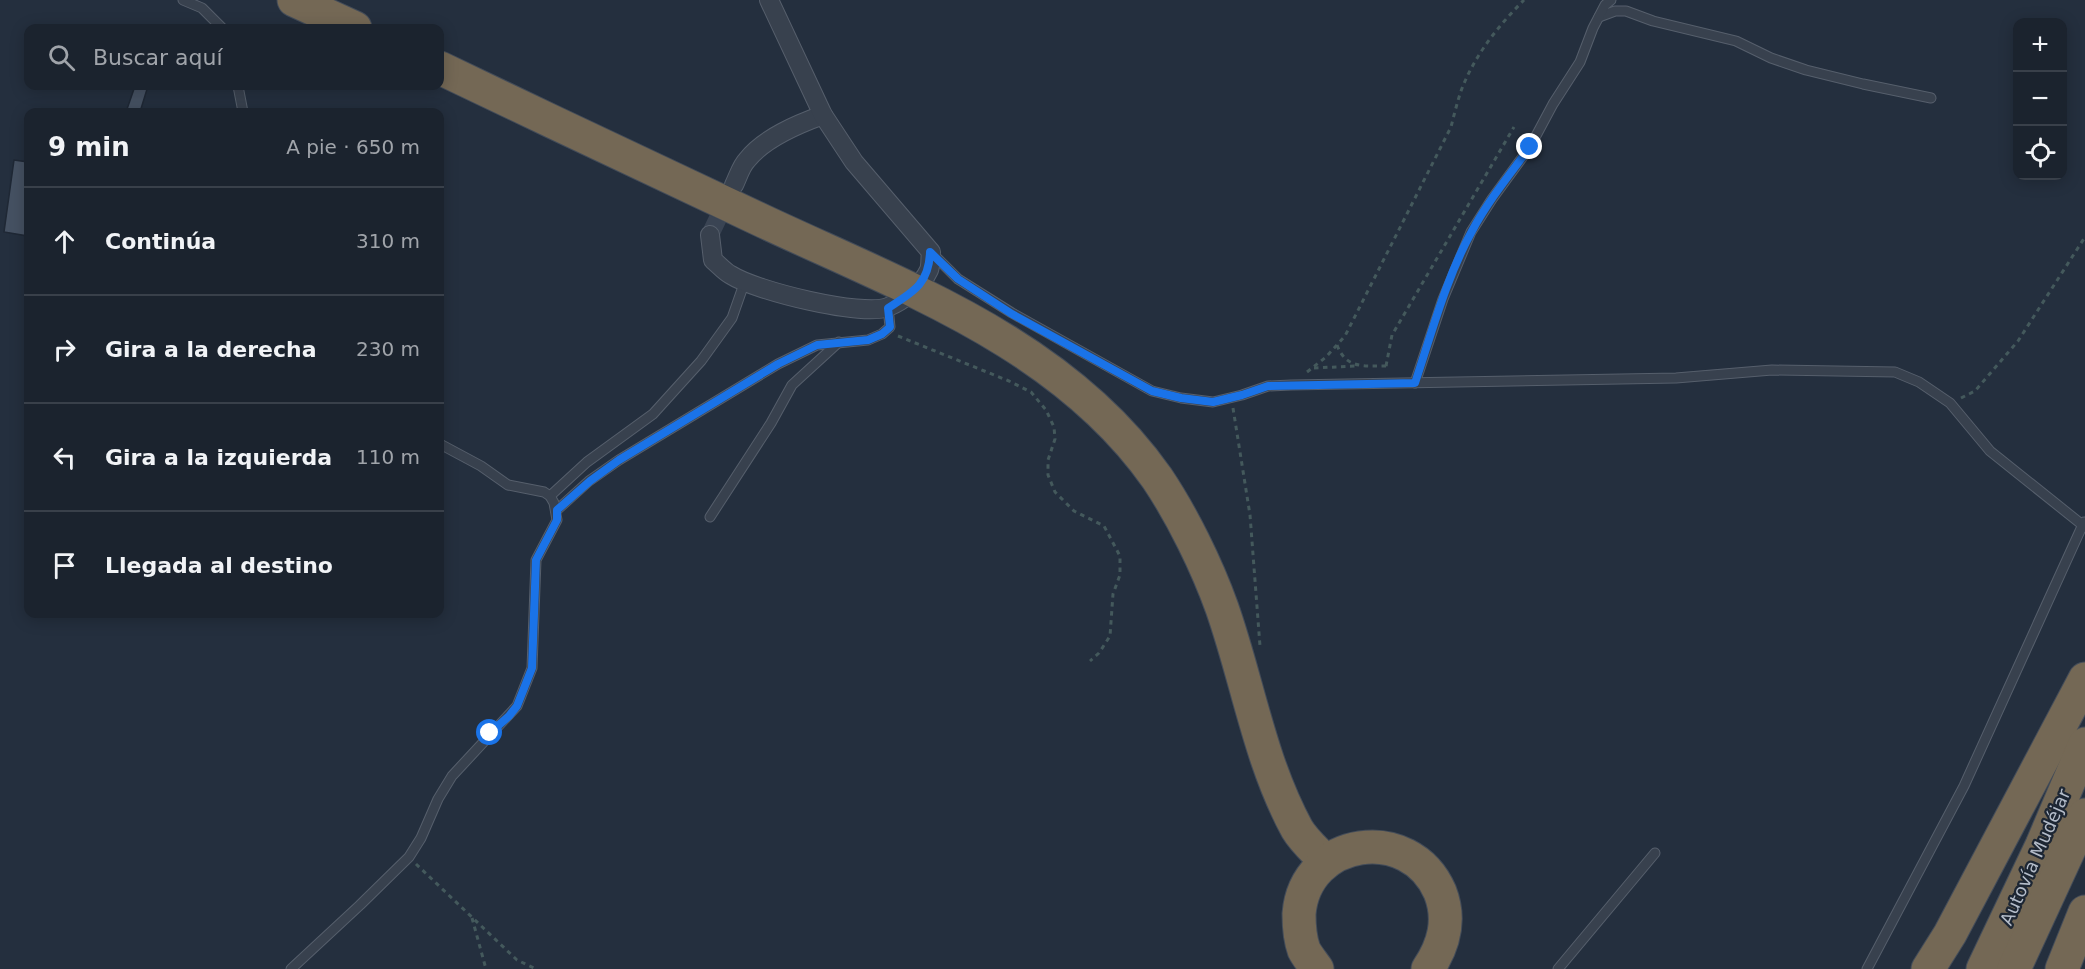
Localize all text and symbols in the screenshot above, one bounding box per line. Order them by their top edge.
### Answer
map controls [2013,18,2067,180]
button: + [2013,18,2067,72]
search box [24,24,444,90]
icon: search [45,41,78,74]
text: Buscar aquí [93,45,223,70]
button: − [2013,72,2067,126]
button: locate [2013,126,2067,180]
text: 9 min [48,132,130,162]
route end [1516,133,1542,159]
text: A pie · 650 m [286,135,420,159]
icon: ahead [48,225,81,258]
text: Continúa [105,229,216,254]
text: 310 m [356,229,420,253]
icon: right [48,333,81,366]
text: Gira a la derecha [105,337,317,362]
text: 230 m [356,337,420,361]
icon: left [48,441,81,474]
text: Gira a la izquierda [105,445,332,470]
text: 110 m [356,445,420,469]
icon: arrive [48,549,81,582]
text: Llegada al destino [105,553,333,578]
route start [476,719,502,745]
street label: Autovía Mudéjar [1995,785,2075,928]

